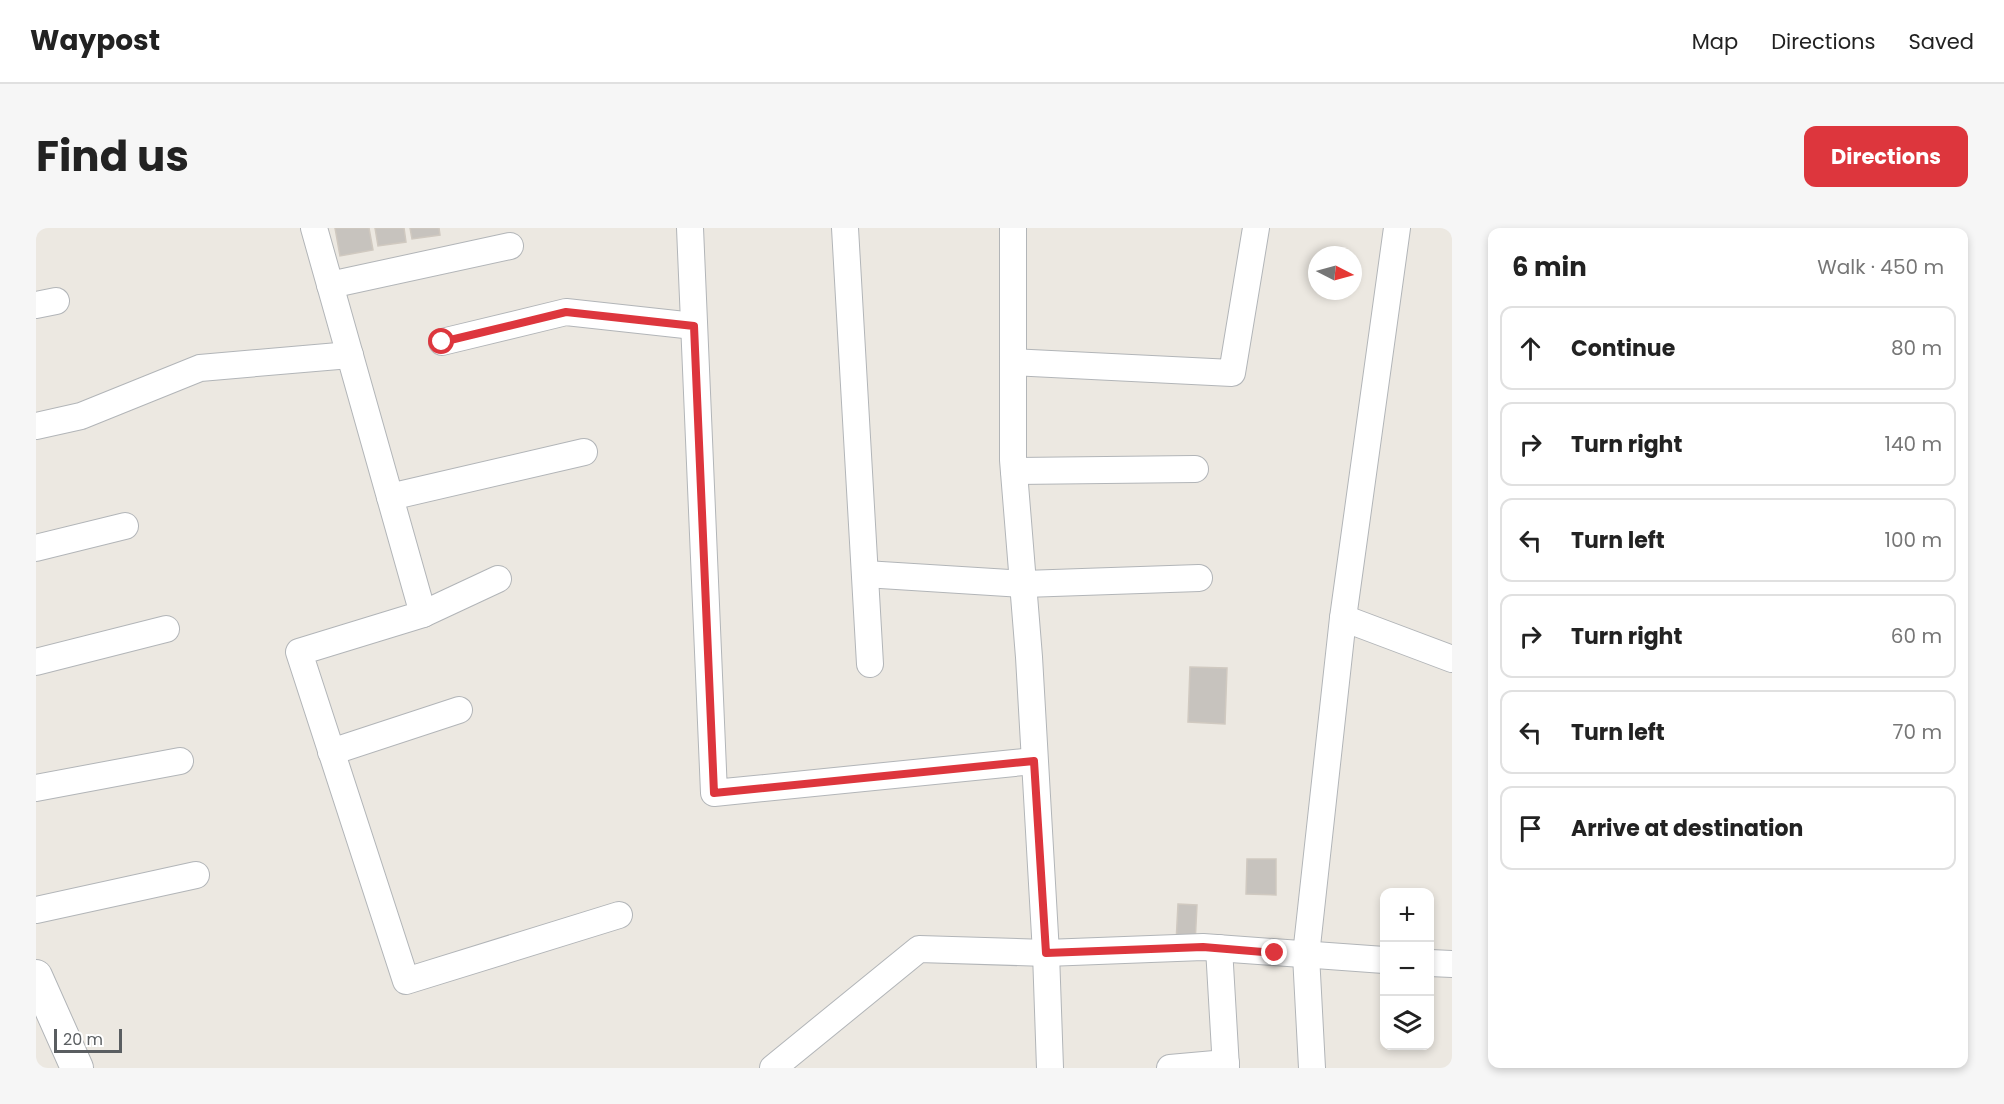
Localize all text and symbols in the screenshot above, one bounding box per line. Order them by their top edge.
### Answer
text: Waypost [30,21,160,60]
text: Map [1692,27,1738,56]
text: Directions [1771,27,1875,56]
text: Saved [1908,27,1974,56]
button: Directions [1804,126,1968,187]
text: Find us [36,127,189,186]
north arrow [1308,246,1362,300]
text: 6 min [1512,249,1587,285]
text: Walk · 450 m [1817,253,1944,281]
route start [428,328,454,354]
icon: ahead [1514,332,1547,365]
text: Continue [1571,333,1675,364]
text: 80 m [1891,334,1942,362]
icon: right [1514,428,1547,461]
text: Turn right [1571,429,1682,460]
text: 140 m [1885,430,1942,458]
icon: left [1514,524,1547,557]
text: Turn left [1571,525,1665,556]
text: 100 m [1885,526,1942,554]
icon: right [1514,620,1547,653]
text: Turn right [1571,621,1682,652]
text: 60 m [1891,622,1942,650]
icon: left [1514,716,1547,749]
text: Turn left [1571,717,1665,748]
text: 70 m [1893,718,1942,746]
icon: arrive [1514,812,1547,845]
text: Arrive at destination [1571,813,1803,844]
map controls [1380,888,1434,1050]
button: + [1380,888,1434,942]
route end [1261,939,1287,965]
button: − [1380,942,1434,996]
button: layers [1380,996,1434,1050]
scale bar [54,1026,122,1054]
text: 20 m [63,1028,103,1051]

